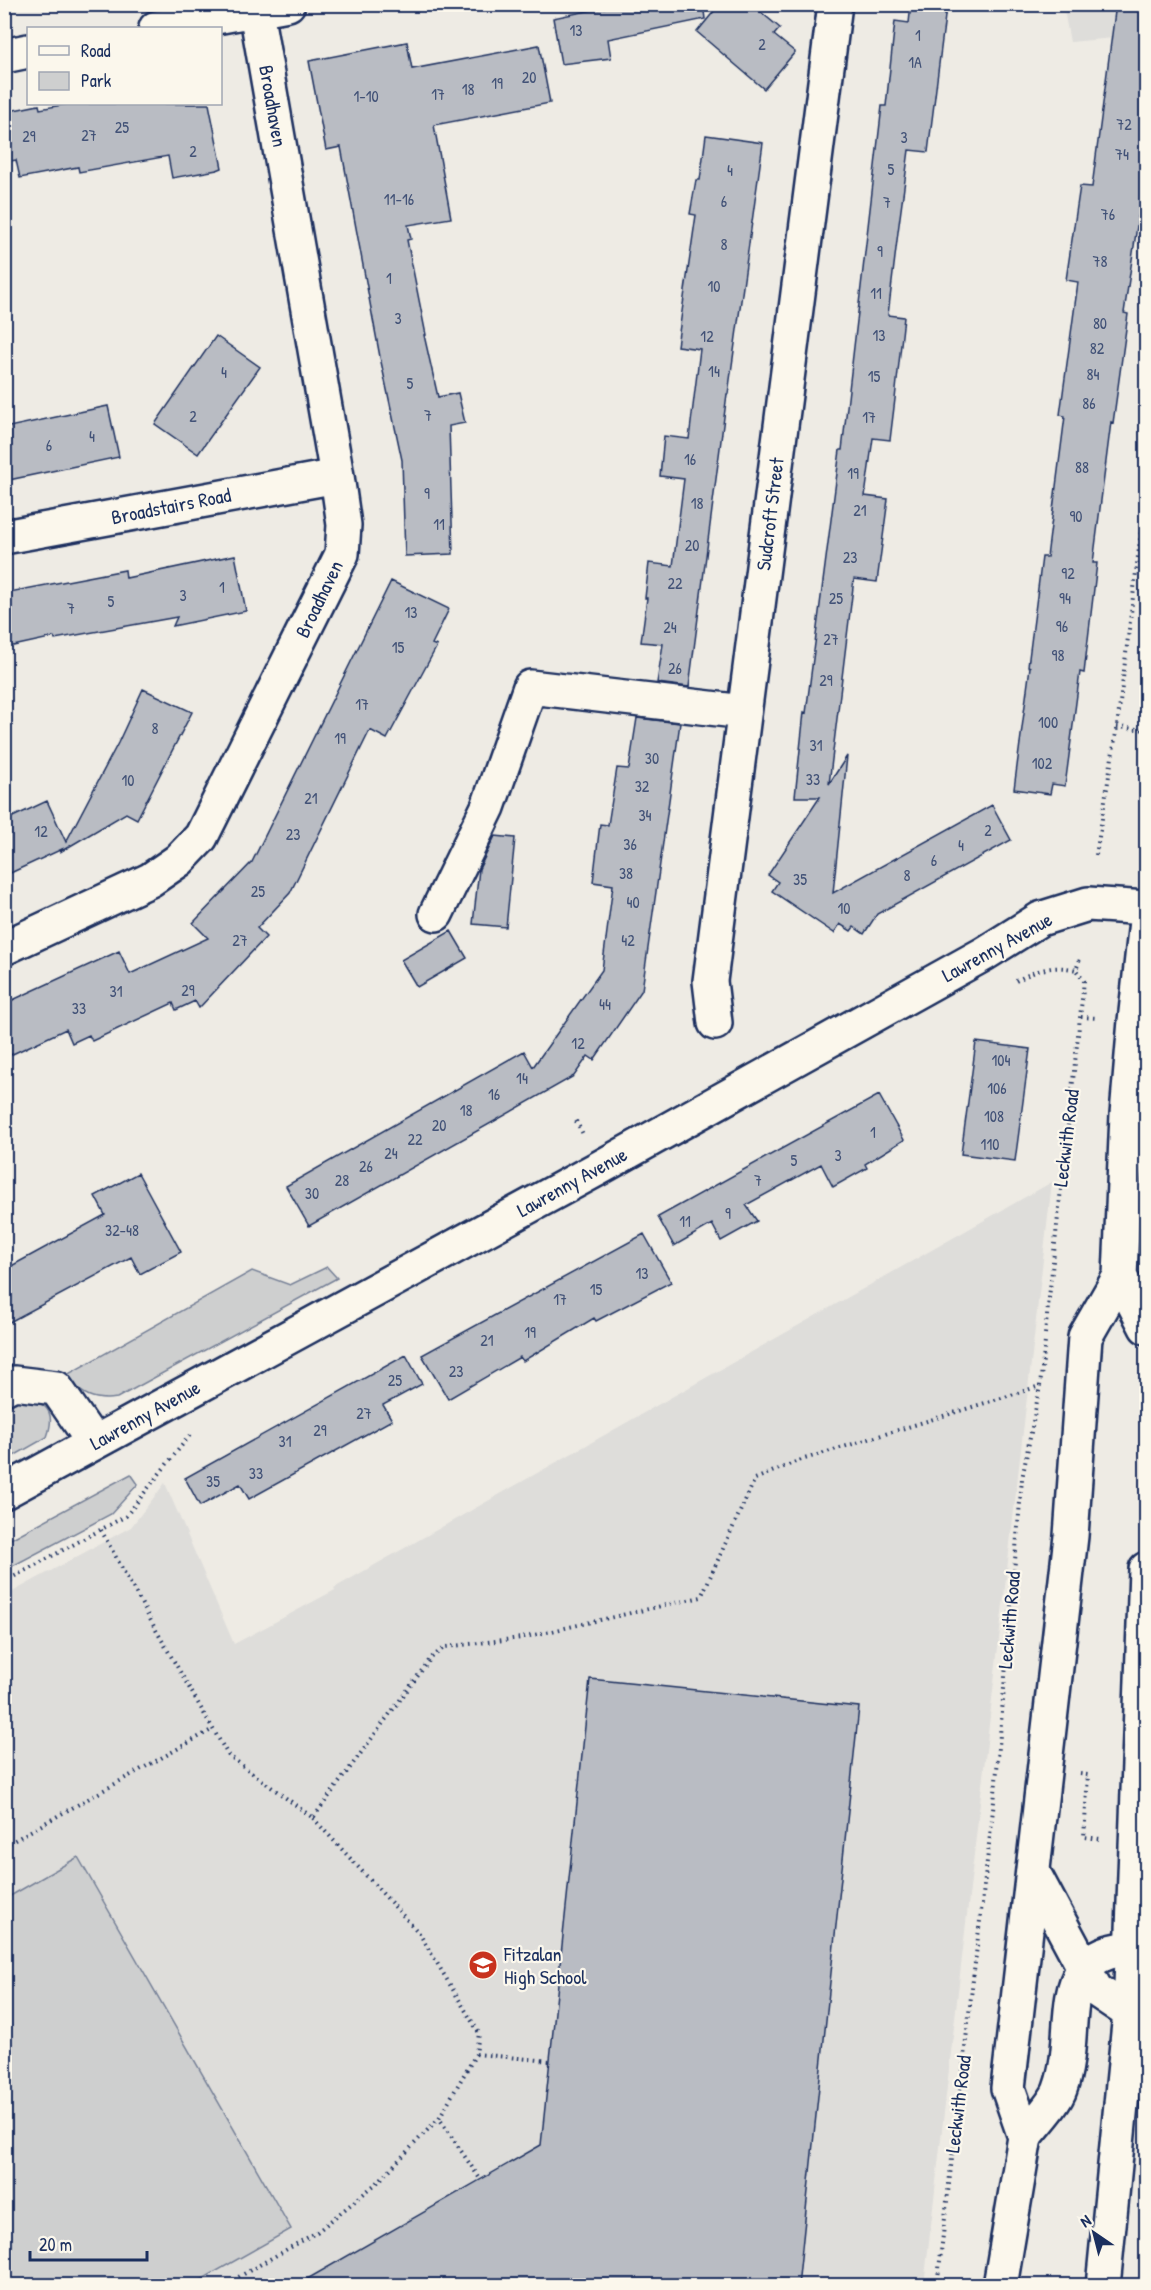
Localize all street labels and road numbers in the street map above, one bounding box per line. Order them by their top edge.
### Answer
street label: Broadhaven [253,63,294,149]
street label: Sudcroft Street [749,455,790,572]
street label: Broadstairs Road [109,481,233,530]
street label: Broadhaven [288,556,349,642]
street label: Lawrenny Avenue [937,905,1057,988]
street label: Leckwith Road [1046,1088,1085,1188]
street label: Lawrenny Avenue [512,1140,632,1223]
street label: Lawrenny Avenue [85,1373,205,1456]
street label: Leckwith Road [991,1570,1026,1670]
street label: Leckwith Road [938,2054,977,2154]

